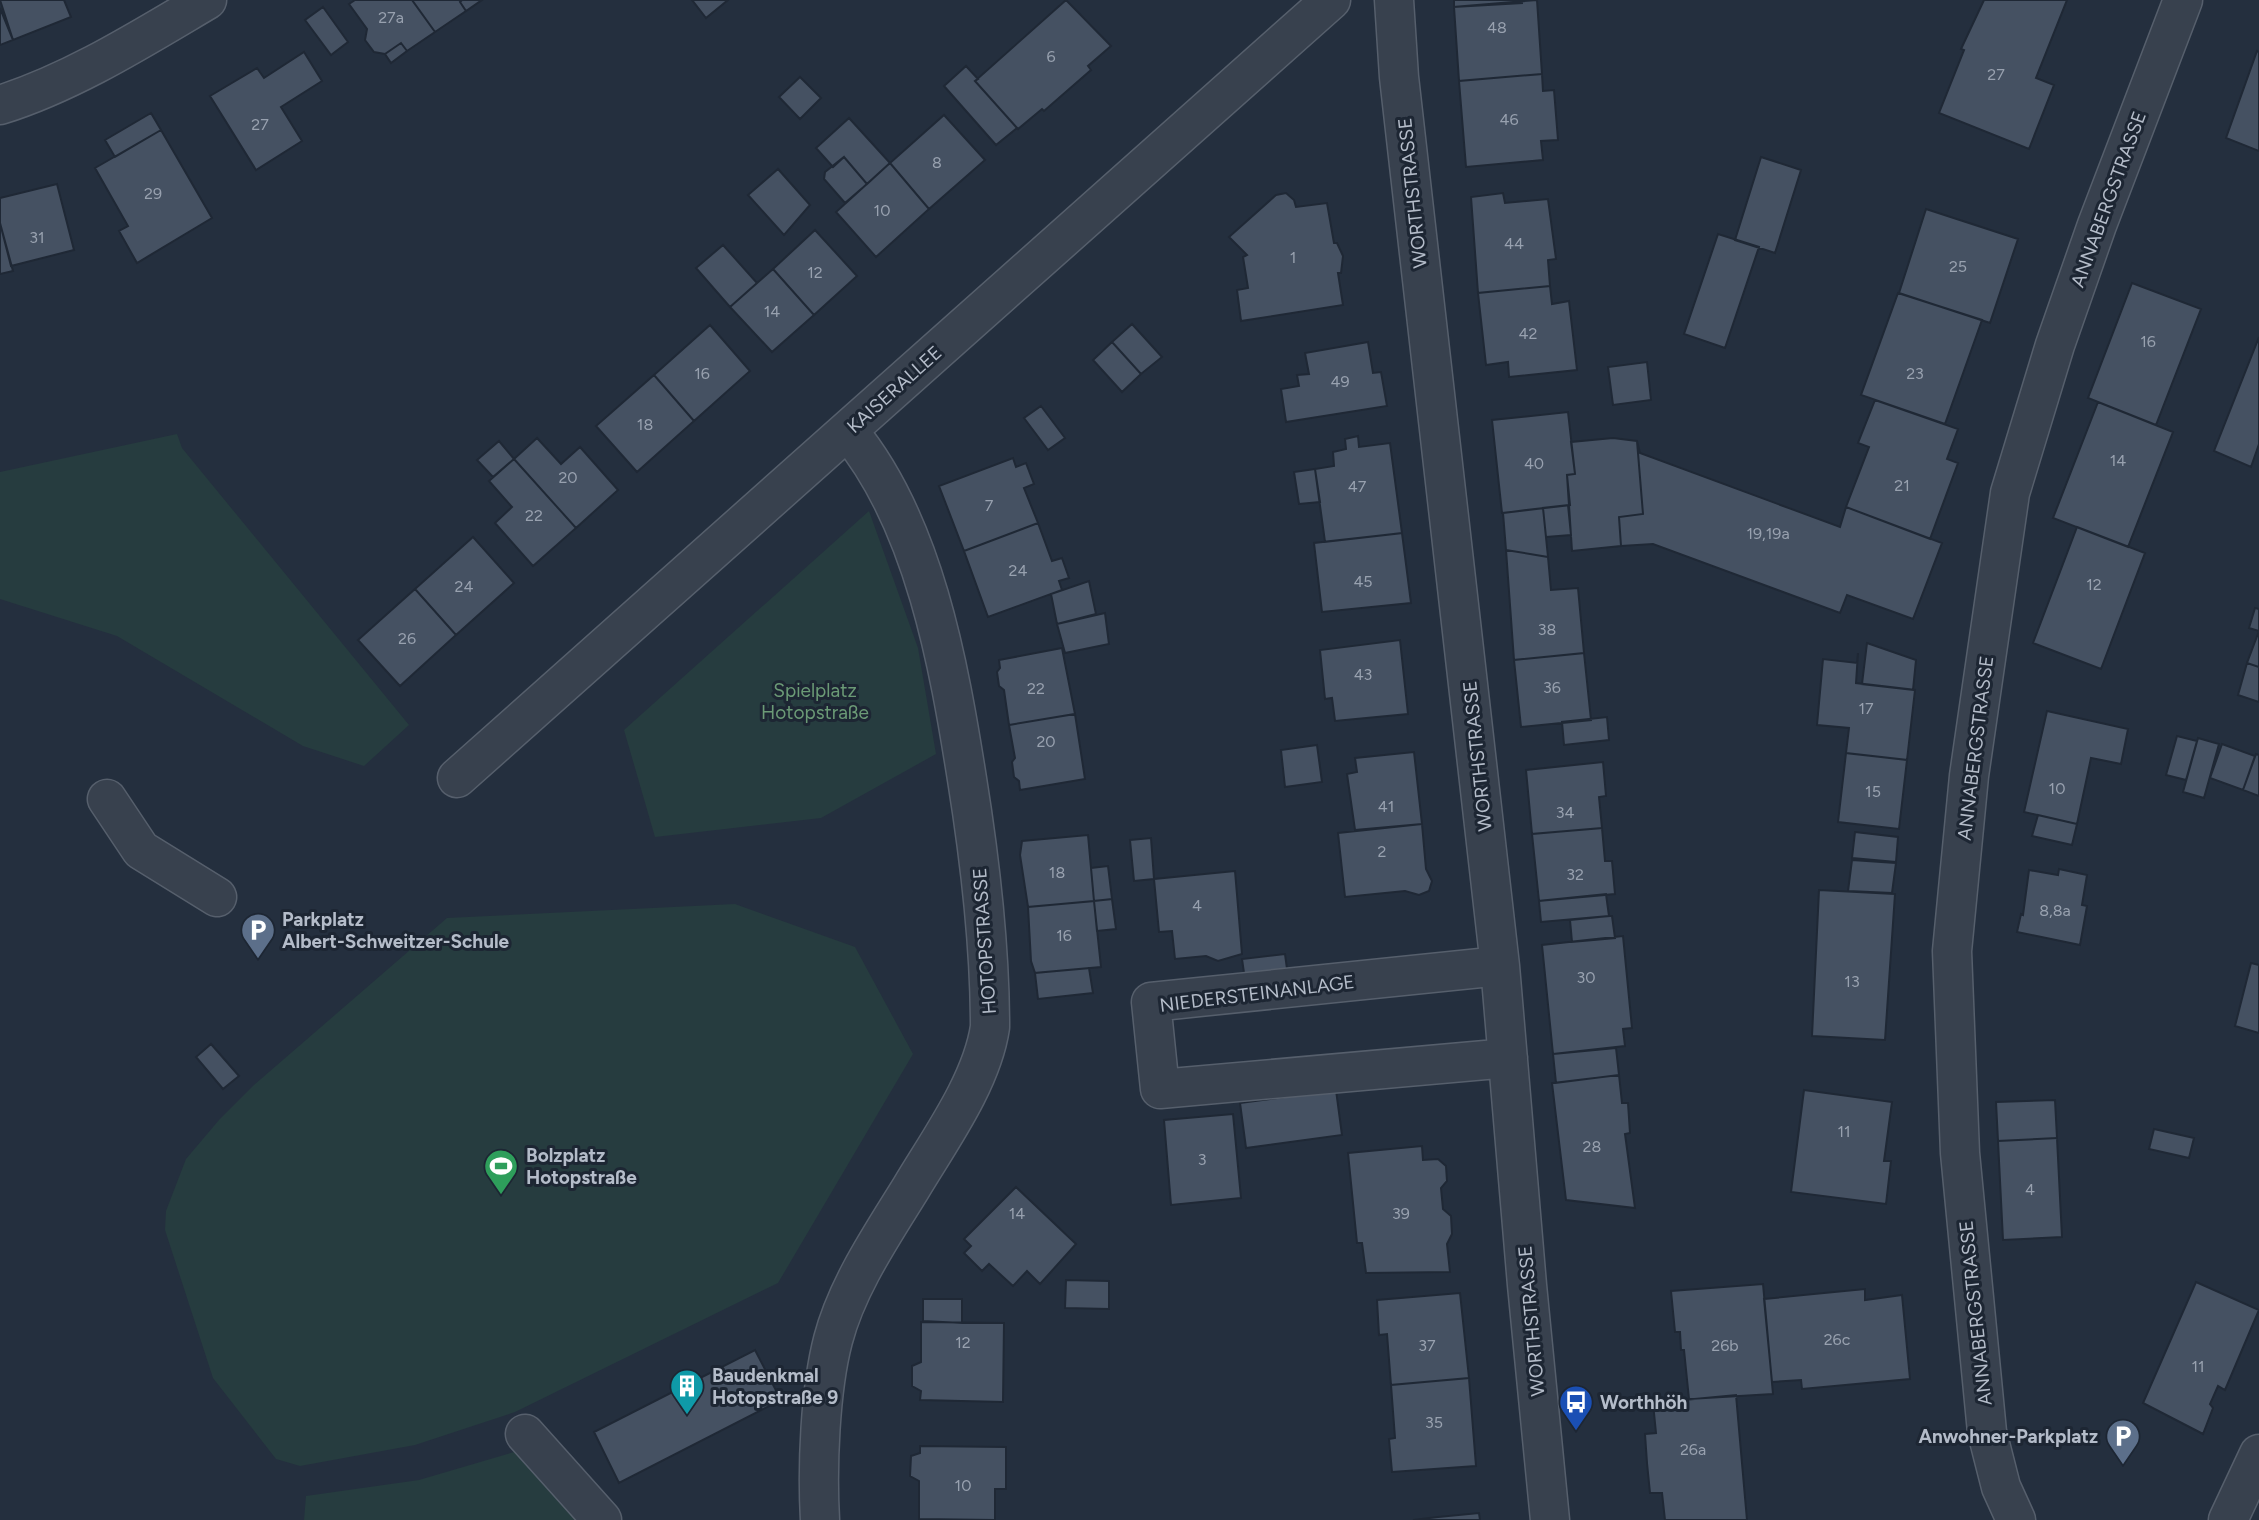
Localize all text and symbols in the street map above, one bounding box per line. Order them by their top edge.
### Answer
house number: 27a [378,8,404,27]
house number: 48 [1487,18,1507,37]
house number: 6 [1046,47,1056,66]
house number: 27 [1987,65,2005,84]
street label: ANNABERGSTRASSE [2066,108,2151,290]
house number: 46 [1500,110,1519,129]
house number: 27 [251,115,269,134]
street label: WORTHSTRASSE [1393,117,1432,269]
house number: 8 [932,153,942,172]
house number: 29 [144,184,162,203]
house number: 10 [874,201,890,220]
house number: 31 [29,228,45,247]
house number: 44 [1504,234,1524,253]
house number: 1 [1290,248,1296,267]
house number: 25 [1949,257,1967,276]
house number: 12 [807,263,823,282]
house number: 14 [764,302,780,321]
house number: 42 [1519,324,1537,343]
house number: 16 [2140,332,2156,351]
street label: KAISERALLEE [842,341,946,438]
house number: 16 [694,364,710,383]
house number: 23 [1906,364,1924,383]
house number: 49 [1331,372,1350,391]
house number: 18 [637,415,653,434]
house number: 14 [2110,451,2126,470]
house number: 40 [1524,454,1544,473]
house number: 20 [558,468,578,487]
house number: 21 [1894,476,1910,495]
house number: 47 [1348,477,1367,496]
house number: 7 [985,496,994,515]
house number: 22 [525,506,543,525]
house number: 19,19a [1746,524,1790,543]
house number: 24 [1009,561,1027,580]
house number: 45 [1353,572,1373,591]
house number: 12 [2086,575,2102,594]
house number: 24 [455,577,473,596]
house number: 38 [1538,620,1556,639]
house number: 26 [398,629,416,648]
street label: ANNABERGSTRASSE [1953,654,1998,842]
house number: 43 [1354,665,1372,684]
house number: 36 [1543,678,1561,697]
park label: Spielplatz Hotopstraße [761,679,869,724]
house number: 22 [1027,679,1045,698]
street label: WORTHSTRASSE [1458,680,1497,832]
house number: 17 [1858,699,1874,718]
house number: 20 [1036,732,1056,751]
house number: 10 [2049,779,2065,798]
house number: 15 [1865,782,1881,801]
house number: 41 [1378,797,1394,816]
house number: 34 [1556,803,1574,822]
house number: 2 [1378,842,1386,861]
house number: 18 [1049,863,1065,882]
house number: 32 [1566,865,1584,884]
street label: HOTOPSTRASSE [968,867,1001,1015]
house number: 4 [1192,896,1202,915]
house number: 8,8a [2039,901,2071,920]
place label: Parkplatz Albert-Schweitzer-Schule [282,908,510,953]
parking icon: Parkplatz Albert-Schweitzer-Schule [239,911,277,960]
house number: 16 [1056,926,1072,945]
house number: 30 [1577,968,1595,987]
street label: NIEDERSTEINANLAGE [1158,970,1356,1017]
house number: 13 [1844,972,1860,991]
house number: 11 [1837,1122,1851,1141]
house number: 28 [1583,1137,1601,1156]
place label: Bolzplatz Hotopstraße [526,1144,637,1189]
sports icon: Bolzplatz Hotopstraße [482,1147,520,1196]
house number: 3 [1198,1150,1206,1169]
house number: 4 [2025,1180,2035,1199]
house number: 14 [1009,1204,1025,1223]
house number: 39 [1392,1204,1410,1223]
street label: ANNABERGSTRASSE [1954,1219,1997,1407]
street label: WORTHSTRASSE [1513,1245,1550,1397]
house number: 26c [1824,1330,1851,1349]
house number: 12 [955,1333,971,1352]
house number: 37 [1418,1336,1436,1355]
house number: 26b [1711,1336,1739,1355]
house number: 11 [2191,1357,2205,1376]
place label: Baudenkmal Hotopstraße 9 [712,1364,838,1409]
building icon: Baudenkmal Hotopstraße 9 [668,1367,706,1416]
bus stop icon: Worthhöh [1557,1383,1595,1432]
place label: Worthhöh [1600,1391,1687,1414]
house number: 35 [1425,1413,1443,1432]
parking icon: Anwohner-Parkplatz [2104,1417,2142,1466]
place label: Anwohner-Parkplatz [1918,1425,2098,1448]
house number: 26a [1680,1440,1706,1459]
house number: 10 [955,1476,971,1495]

